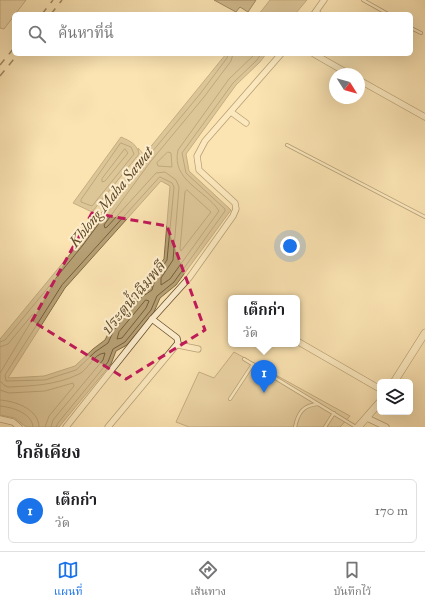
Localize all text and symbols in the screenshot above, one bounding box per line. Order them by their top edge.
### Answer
search box [12,12,413,56]
icon: search [26,23,48,45]
text: ค้นหาที่นี่ [58,24,114,42]
north arrow [329,68,365,104]
water label: Khlong Maha Sawat [64,142,158,252]
your location [280,236,300,256]
water label: ประตูน้ำฉิมพลี [96,255,171,339]
popup [228,295,300,347]
text: เต็กก่า [243,301,285,319]
text: วัด [243,325,258,341]
pin: 1 [251,360,277,393]
map controls [377,379,413,415]
button: layers [377,379,413,415]
text: ใกล้เคียง [16,442,81,463]
text: เต็กก่า [55,491,97,509]
text: 1 [27,503,33,519]
text: 170 m [375,503,408,519]
text: วัด [55,515,70,531]
tab: แผนที่ [54,559,83,601]
tab: เส้นทาง [190,559,226,601]
tab: บันทึกไว้ [334,559,371,601]

